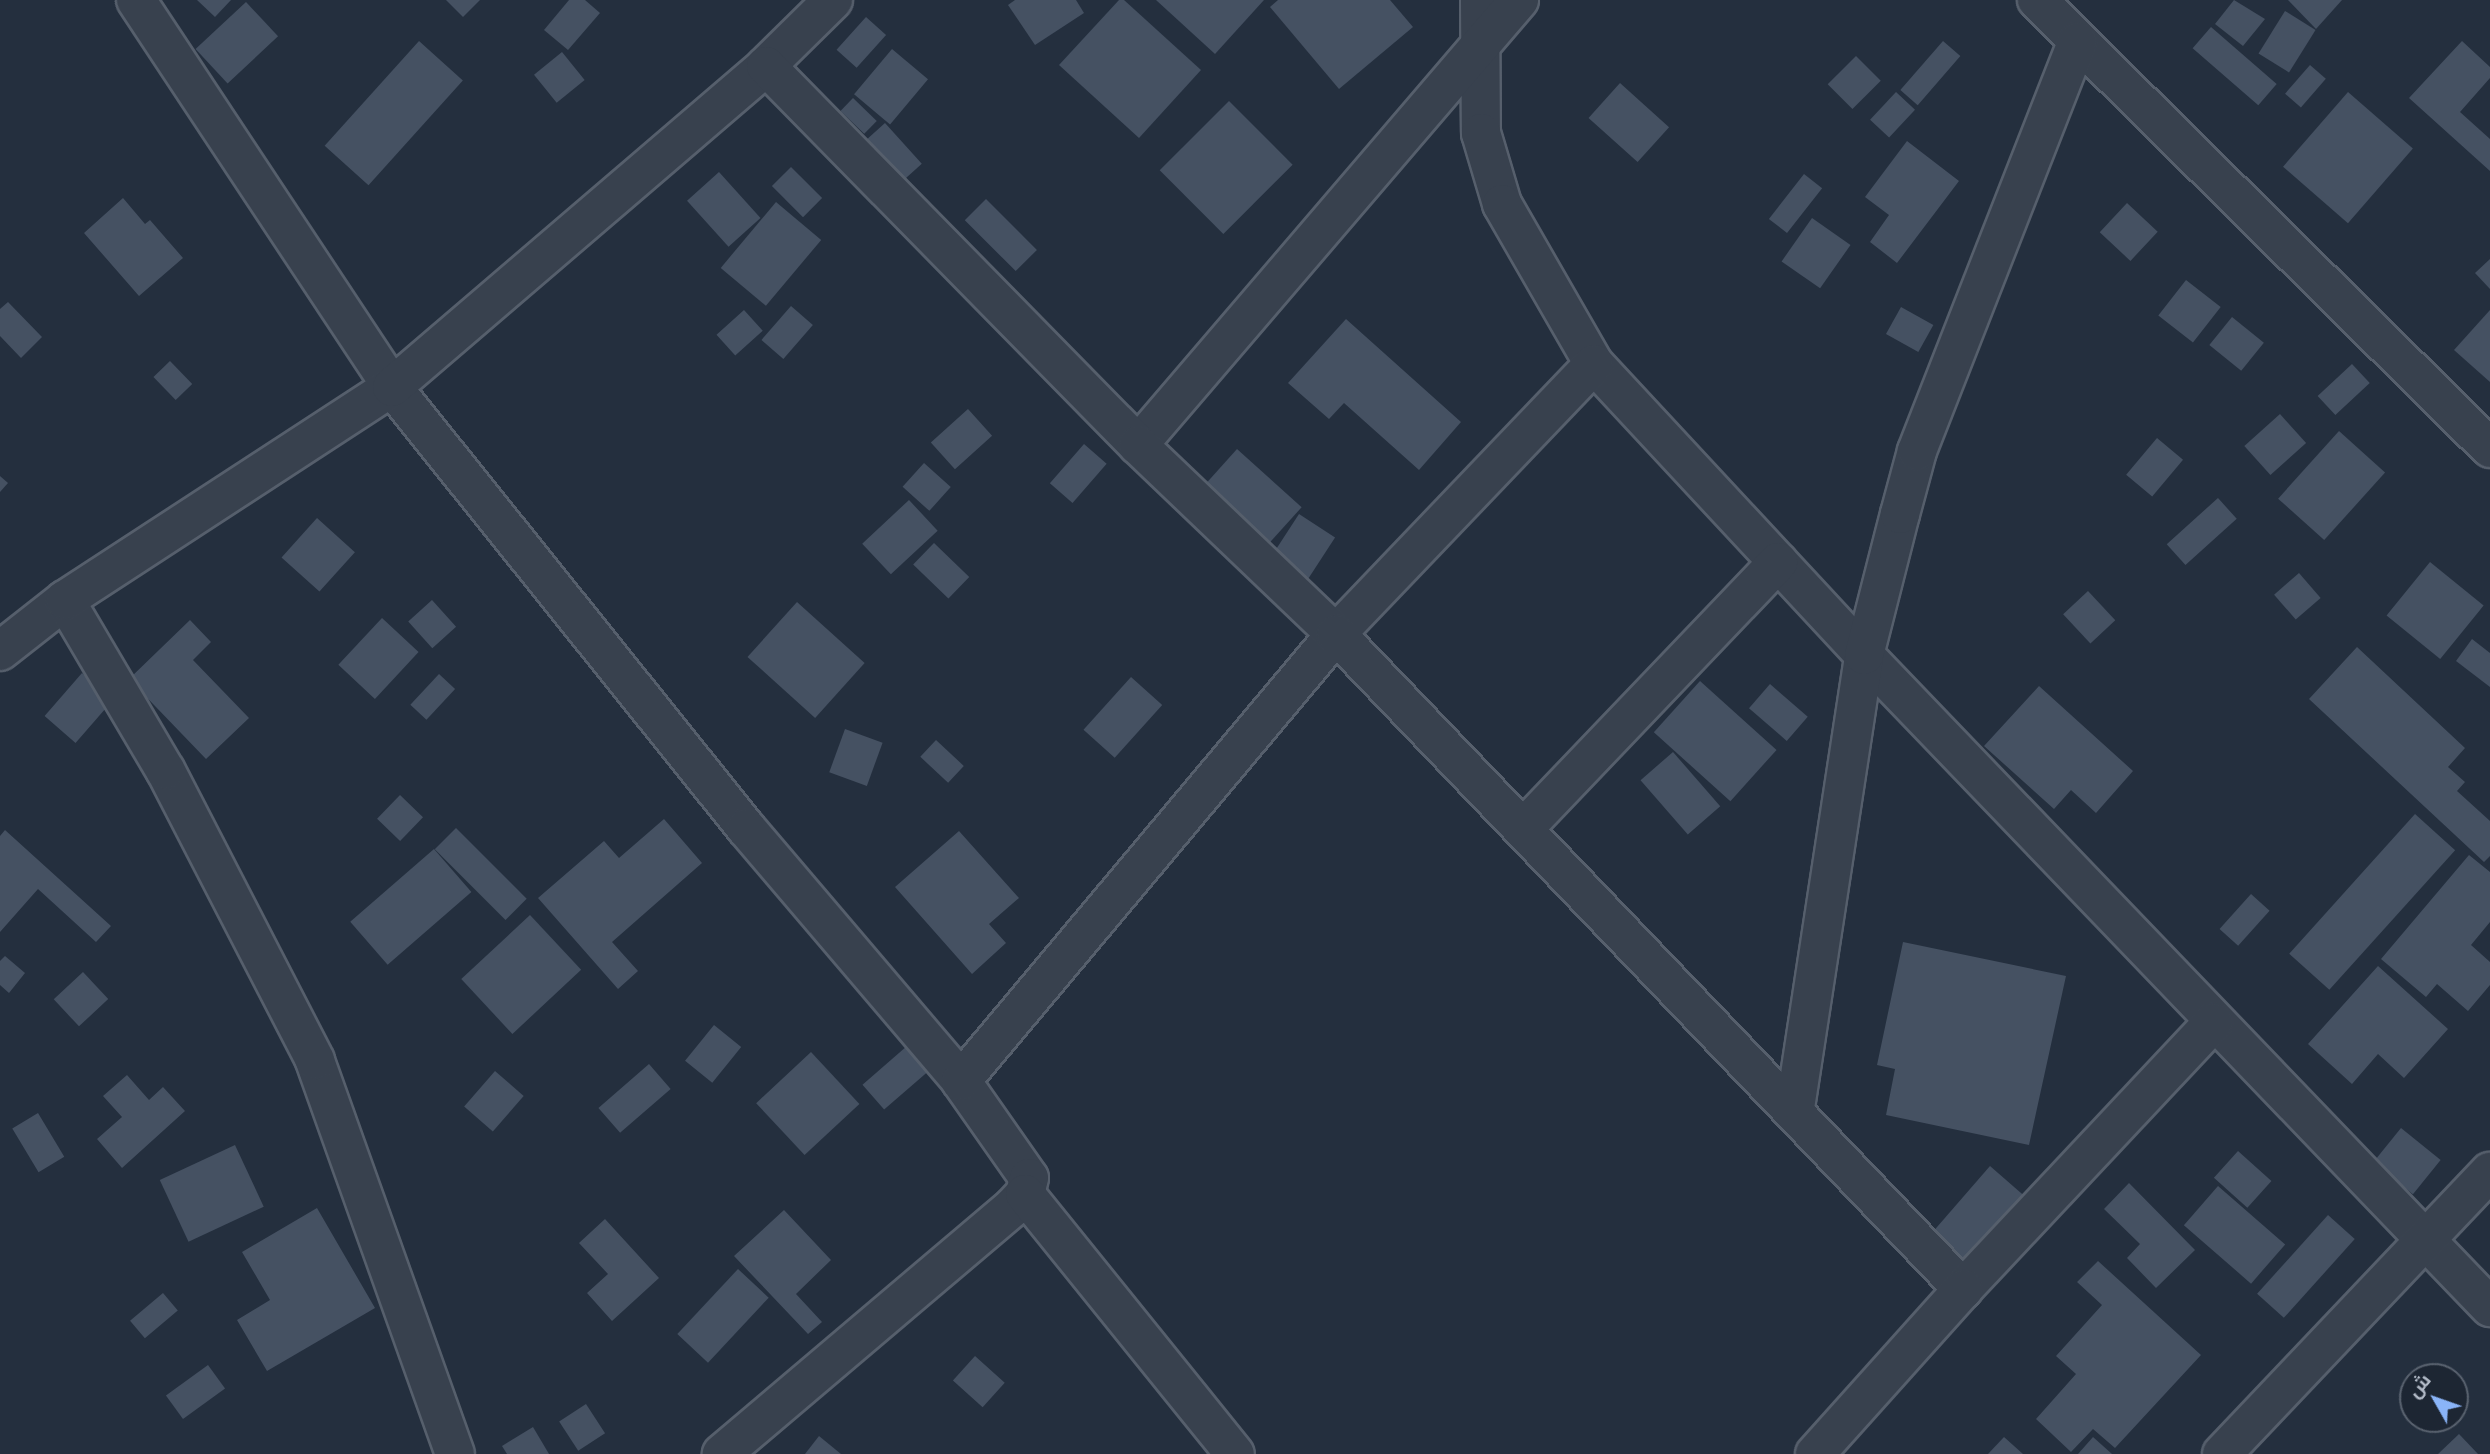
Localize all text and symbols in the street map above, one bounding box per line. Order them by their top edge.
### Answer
north arrow [2399,1363,2469,1433]
text: ش [2403,1369,2435,1402]

